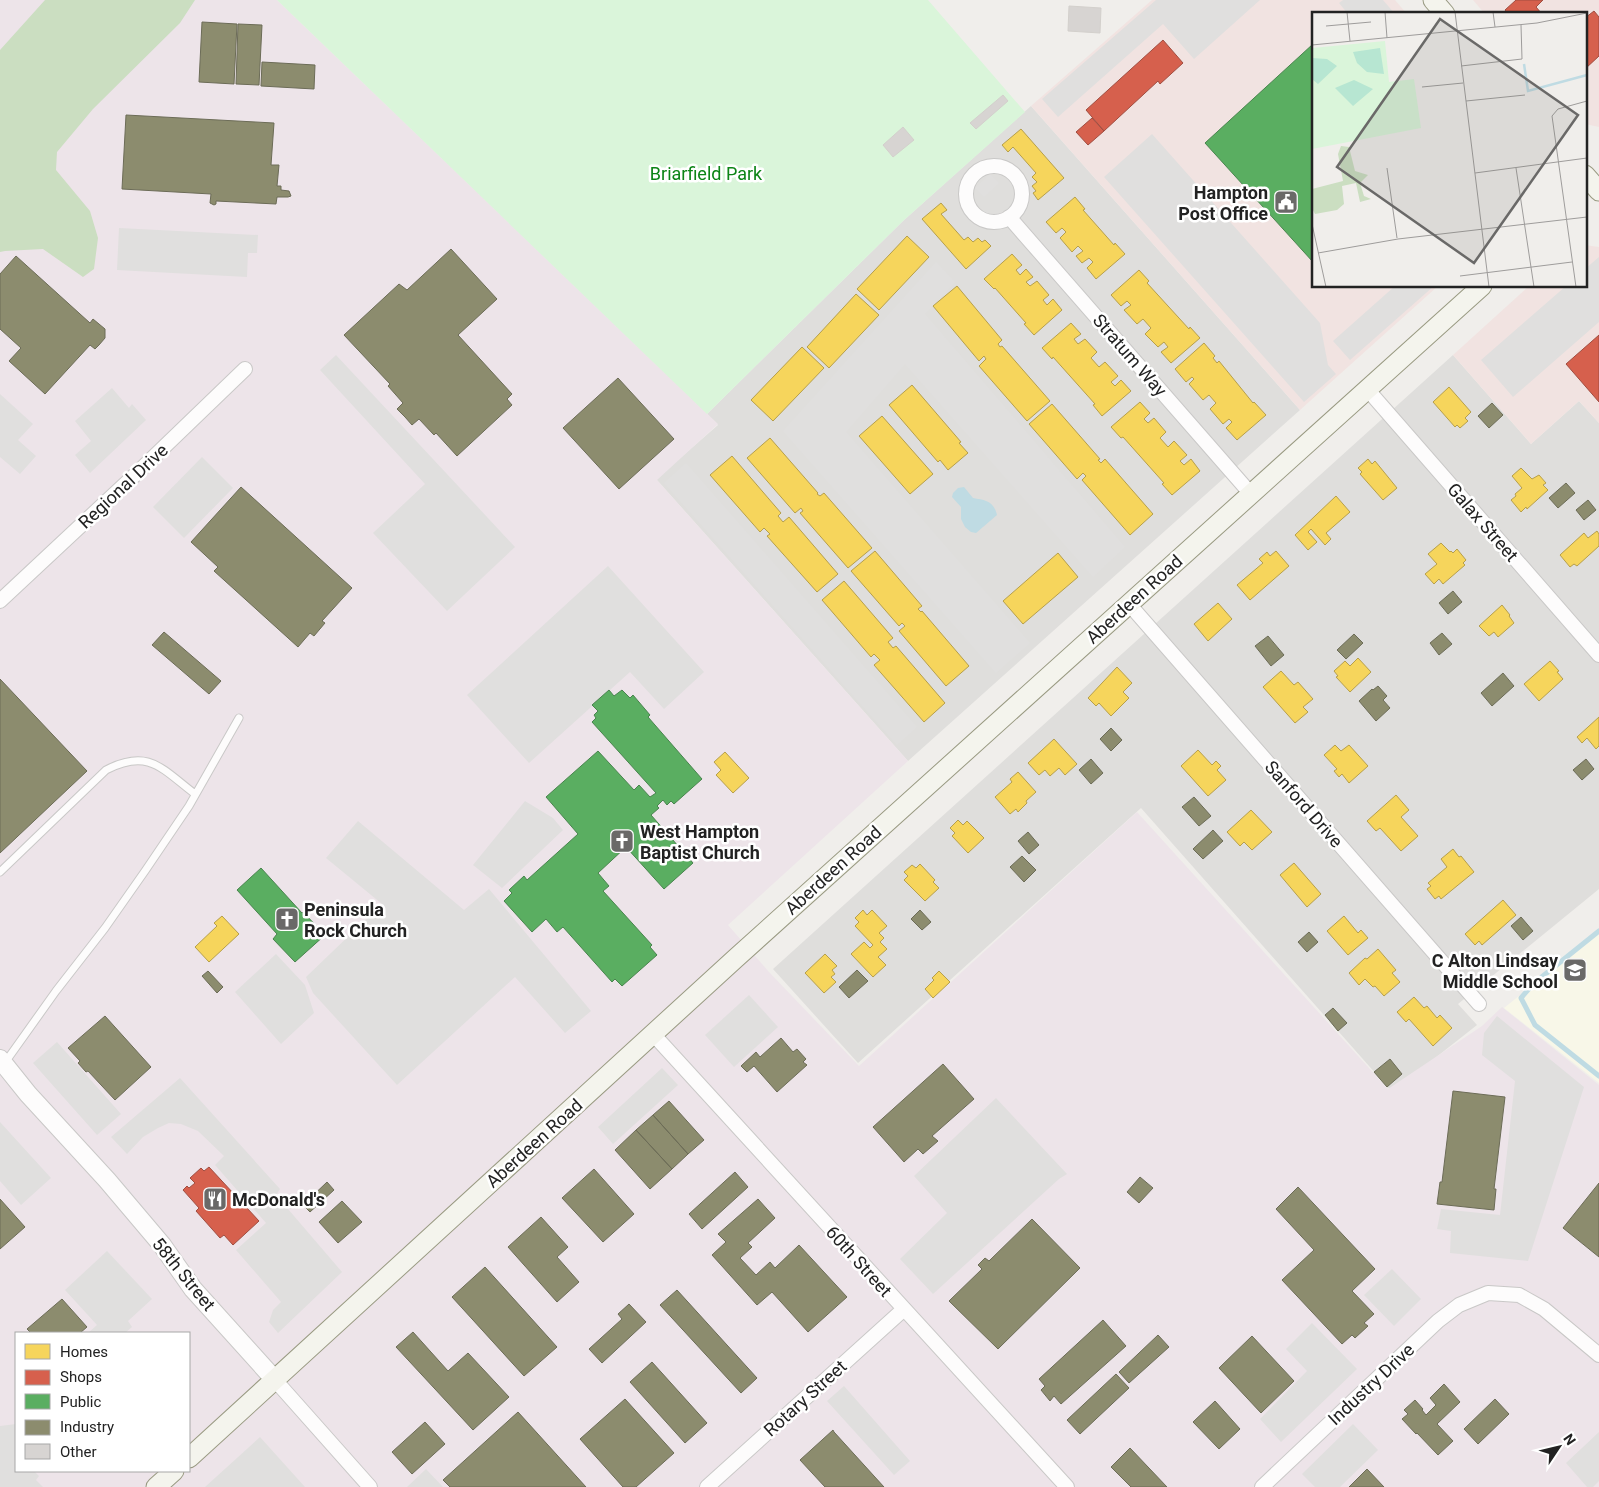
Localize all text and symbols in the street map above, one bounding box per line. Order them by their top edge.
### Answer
inset map [1312,12,1586,288]
park label: Briarfield Park [650,163,763,184]
place label: Hampton Post Office [1178,182,1268,224]
public building icon: Hampton Post Office [1273,189,1299,215]
street label: Stratum Way [1089,310,1172,401]
street label: Regional Drive [74,439,172,533]
street label: Galax Street [1443,478,1523,566]
street label: Aberdeen Road [1082,550,1186,648]
street label: Sanford Drive [1261,756,1347,852]
place label: West Hampton Baptist Church [640,821,760,863]
street label: Aberdeen Road [781,821,885,919]
church icon: West Hampton Baptist Church [609,828,635,854]
place label: Peninsula Rock Church [304,899,407,941]
church icon: Peninsula Rock Church [274,906,300,932]
place label: C Alton Lindsay Middle School [1432,950,1559,992]
school or university icon: C Alton Lindsay Middle School [1562,957,1588,983]
street label: Aberdeen Road [482,1094,586,1192]
restaurant icon: McDonald's [202,1186,228,1212]
place label: McDonald's [232,1189,325,1210]
street label: 60th Street [822,1221,896,1301]
street label: 58th Street [148,1233,220,1315]
legend [15,1332,190,1472]
street label: Industry Drive [1324,1339,1418,1429]
text: Homes [60,1343,108,1361]
street label: Rotary Street [759,1355,851,1441]
text: Shops [60,1368,102,1386]
text: Public [60,1393,101,1411]
text: Industry [60,1418,114,1436]
north arrow [1534,1422,1584,1472]
text: N [1560,1431,1579,1448]
text: Other [60,1443,97,1461]

